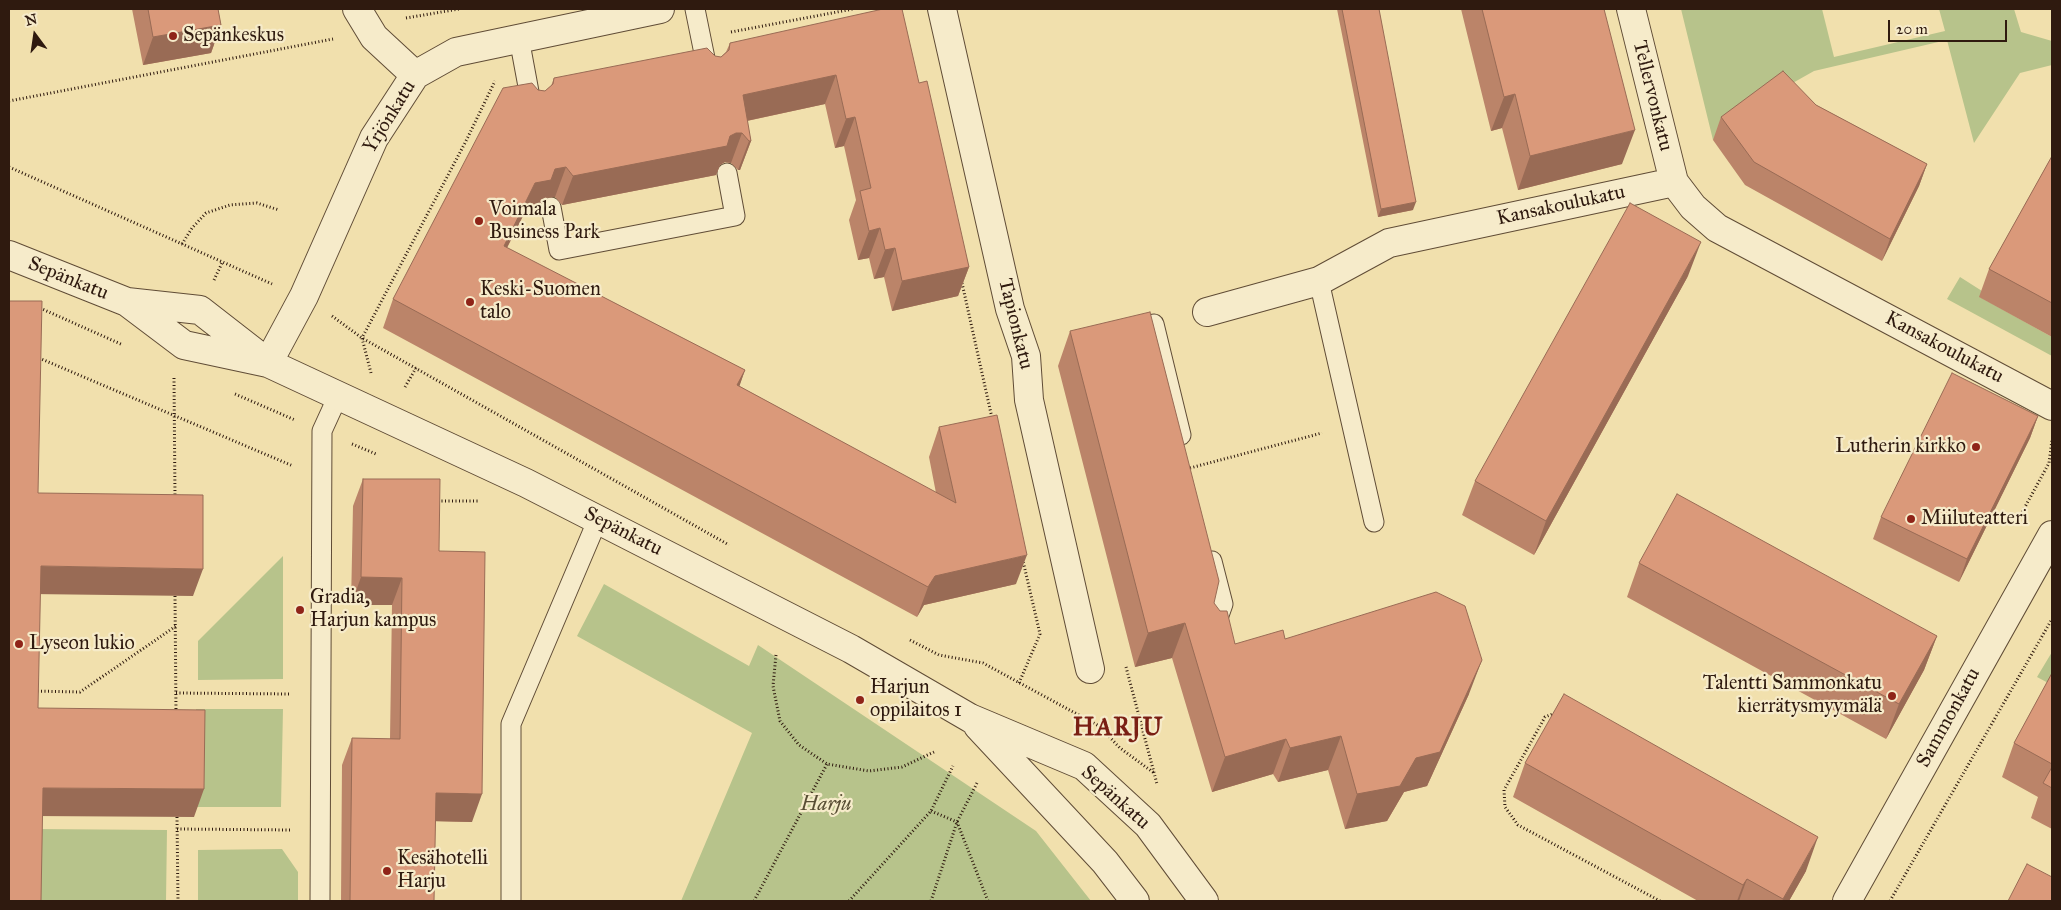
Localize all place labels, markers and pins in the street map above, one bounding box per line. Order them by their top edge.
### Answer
place label: Sepänkeskus [183,24,284,48]
marker: Sepänkeskus [167,30,179,42]
place label: Voimala Business Park [489,198,600,245]
marker: Voimala Business Park [473,215,485,227]
place label: Keski-Suomen talo [480,278,601,325]
marker: Keski-Suomen talo [464,296,476,308]
place label: Lutherin kirkko [1835,435,1966,459]
marker: Lutherin kirkko [1970,441,1982,453]
place label: Miiluteatteri [1921,507,2028,531]
marker: Miiluteatteri [1905,513,1917,525]
place label: Gradia, Harjun kampus [310,586,436,633]
marker: Gradia, Harjun kampus [294,604,306,616]
place label: Lyseon lukio [29,632,135,656]
marker: Lyseon lukio [13,638,25,650]
place label: Talentti Sammonkatu kierrätysmyymälä [1703,672,1882,719]
place label: Harjun oppilaitos 1 [870,676,962,723]
marker: Talentti Sammonkatu kierrätysmyymälä [1886,690,1898,702]
marker: Harjun oppilaitos 1 [854,694,866,706]
place label: Kesähotelli Harju [397,847,488,894]
marker: Kesähotelli Harju [381,865,393,877]

